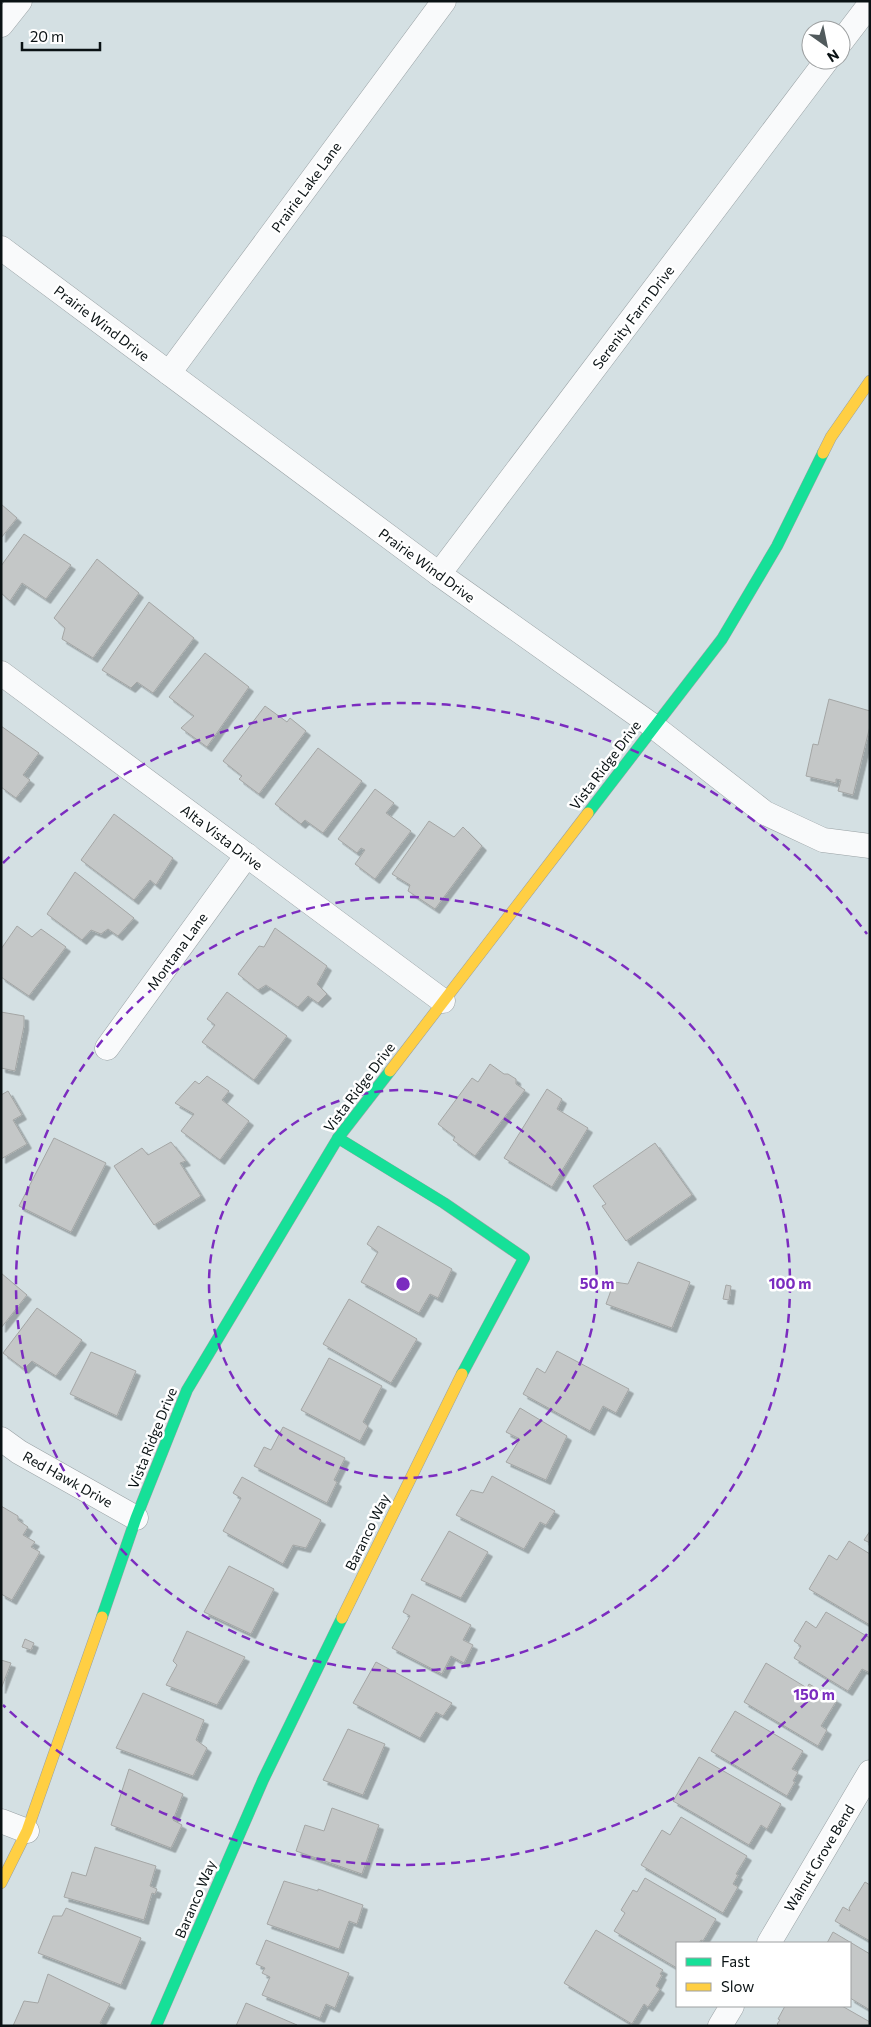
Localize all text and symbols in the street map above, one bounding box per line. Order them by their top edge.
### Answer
scale bar [22,20,100,52]
north arrow [801,20,851,70]
text: 20 m [30,27,64,45]
text: N [824,46,842,66]
street label: Prairie Lake Lane [267,138,345,236]
street label: Serenity Farm Drive [589,262,677,372]
street label: Prairie Wind Drive [51,282,153,364]
street label: Prairie Wind Drive [376,524,478,606]
street label: Vista Ridge Drive [566,717,644,813]
street label: Alta Vista Drive [178,801,266,873]
street label: Montana Lane [143,909,211,993]
street label: Vista Ridge Drive [320,1039,398,1135]
text: 50 m [580,1274,614,1292]
text: 100 m [769,1274,811,1292]
centre of rings [394,1275,412,1293]
street label: Vista Ridge Drive [124,1385,180,1491]
street label: Red Hawk Drive [20,1447,116,1511]
street label: Baranco Way [341,1491,393,1573]
text: 150 m [793,1685,835,1703]
street label: Walnut Grove Bend [780,1801,858,1915]
street label: Baranco Way [171,1857,219,1941]
legend [676,1942,851,2007]
text: Fast [721,1952,750,1970]
text: Slow [721,1977,754,1995]

